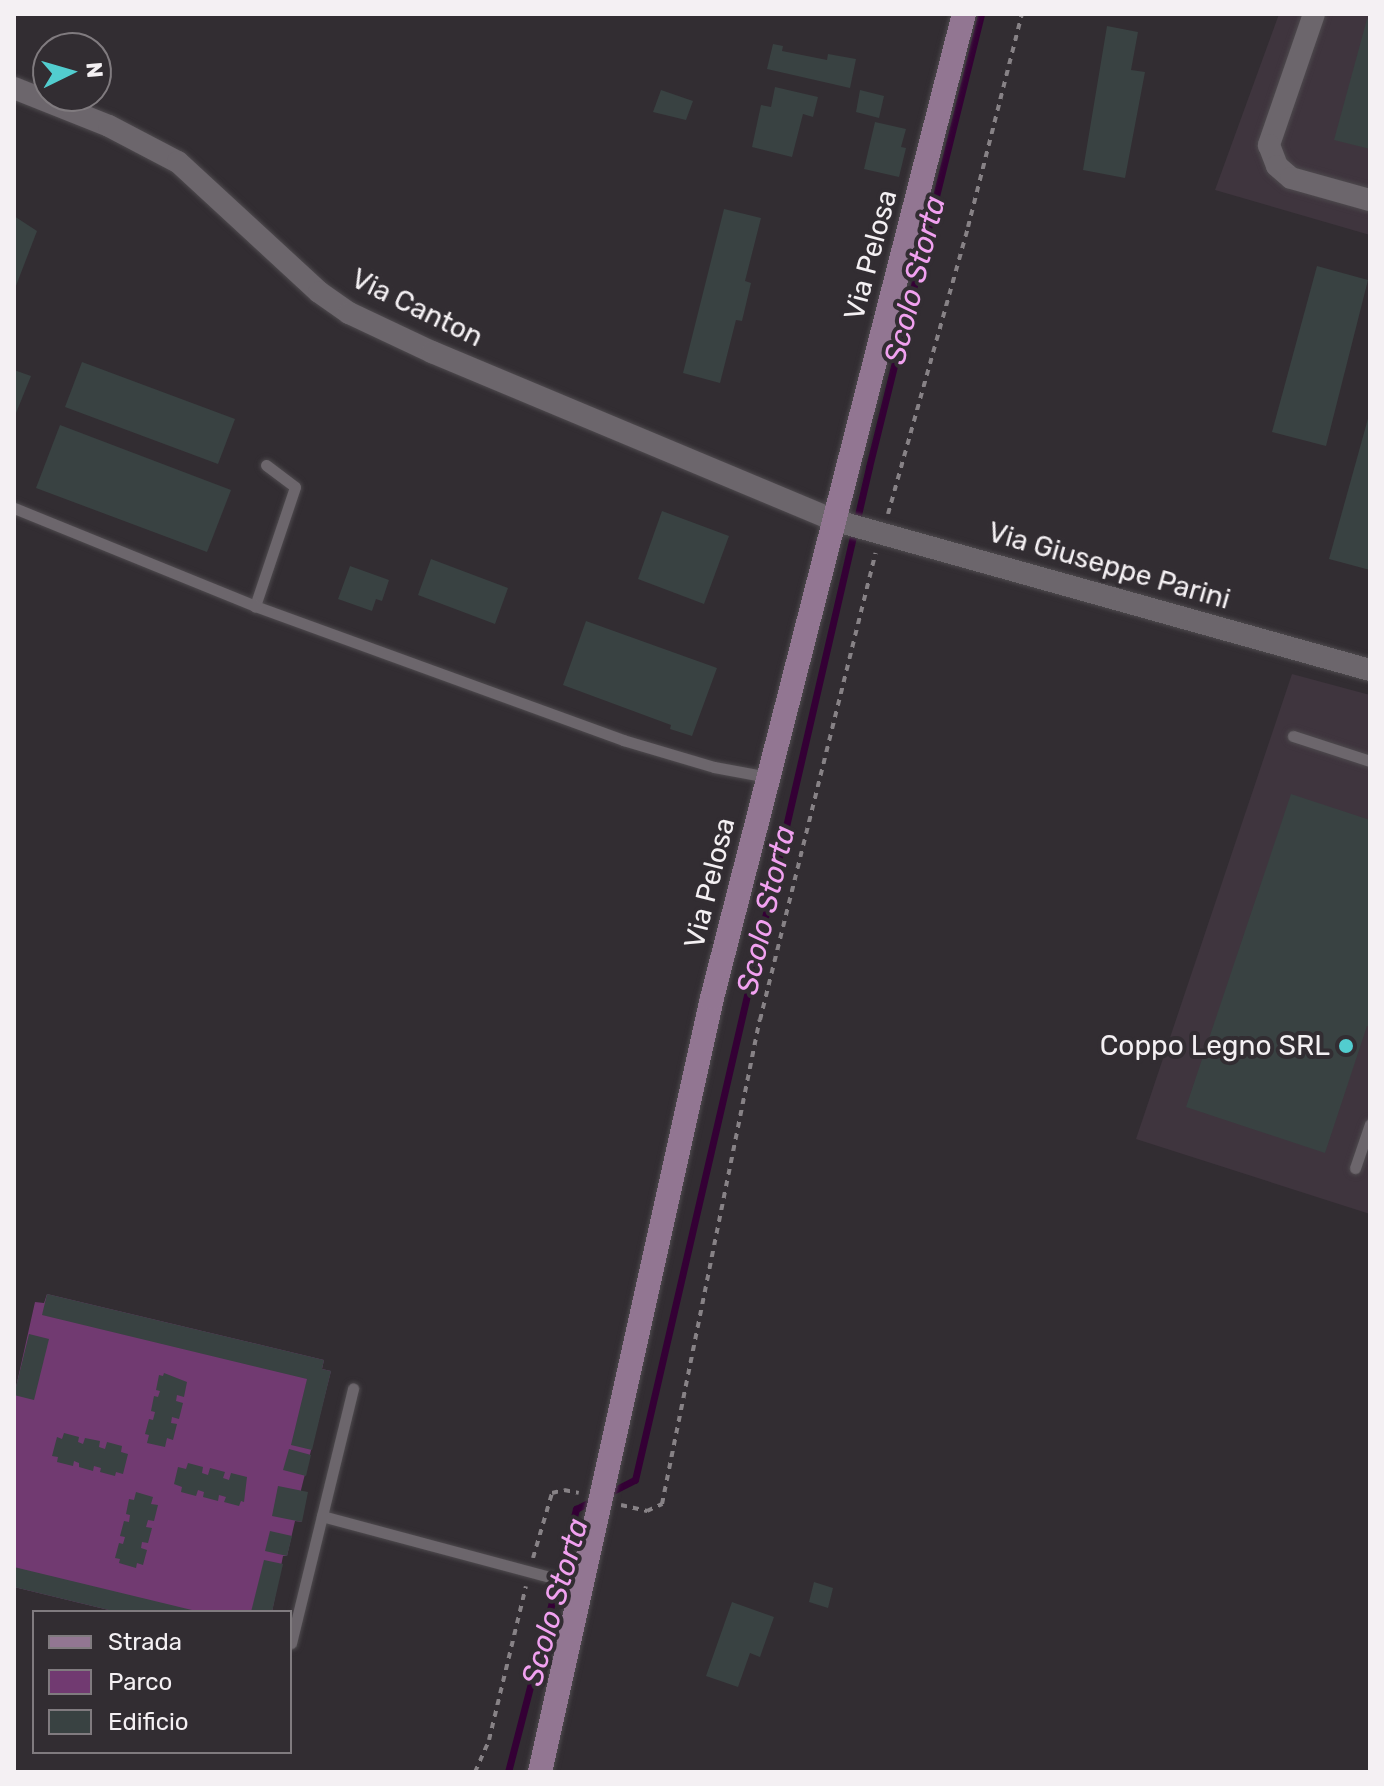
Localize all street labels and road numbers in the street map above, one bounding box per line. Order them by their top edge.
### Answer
street label: Via Pelosa [838,186,904,324]
street label: Via Canton [346,262,488,354]
street label: Via Giuseppe Parini [984,515,1234,617]
street label: Via Pelosa [678,814,742,952]

